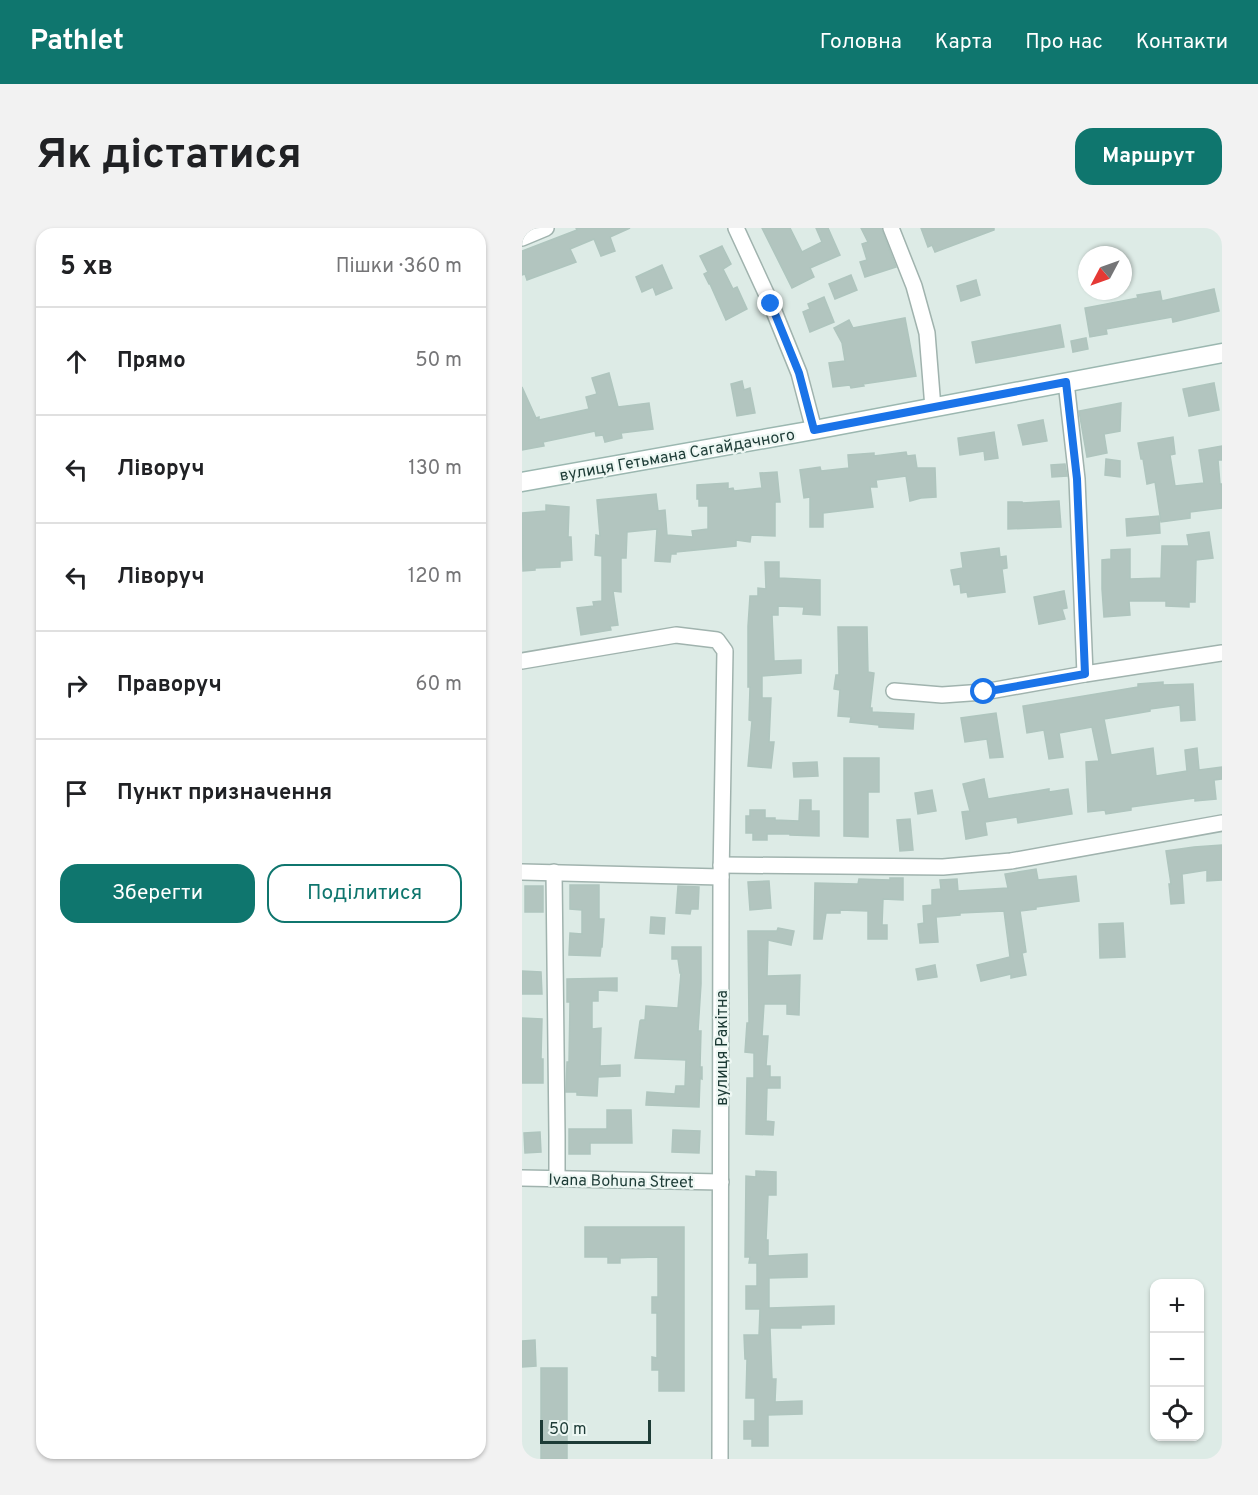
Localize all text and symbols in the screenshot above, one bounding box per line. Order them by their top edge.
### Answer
text: Pathlet [30,24,124,60]
text: Головна [820,29,902,56]
text: Карта [935,29,992,56]
text: Про нас [1025,29,1103,56]
text: Контакти [1136,29,1228,56]
button: Маршрут [1075,128,1222,185]
text: Як дістатися [36,130,302,183]
north arrow [1078,246,1132,300]
text: 5 хв [60,251,113,284]
text: Пішки · 360 m [336,254,462,280]
route end [757,290,783,316]
icon: ahead [60,345,93,378]
text: Прямо [117,348,186,375]
text: 50 m [415,348,462,374]
street label: вулиця Гетьмана Сагайдачного [558,425,797,487]
icon: left [60,453,93,486]
text: Ліворуч [117,456,205,483]
text: 130 m [408,456,462,482]
icon: left [60,561,93,594]
text: Ліворуч [117,564,205,591]
text: 120 m [408,564,462,590]
icon: right [60,669,93,702]
text: Праворуч [117,672,222,699]
text: 60 m [416,672,462,698]
route start [970,678,996,704]
icon: arrive [60,777,93,810]
text: Пункт призначення [117,780,332,807]
button: Зберегти [60,864,255,923]
button: Поділитися [267,864,462,923]
street label: вулиця Ракітна [713,990,733,1106]
street label: Ivana Bohuna Street [548,1171,694,1193]
map controls [1150,1279,1204,1441]
button: + [1150,1279,1204,1333]
button: − [1150,1333,1204,1387]
button: locate [1150,1387,1204,1441]
scale bar [540,1417,651,1444]
text: 50 m [549,1420,587,1440]

